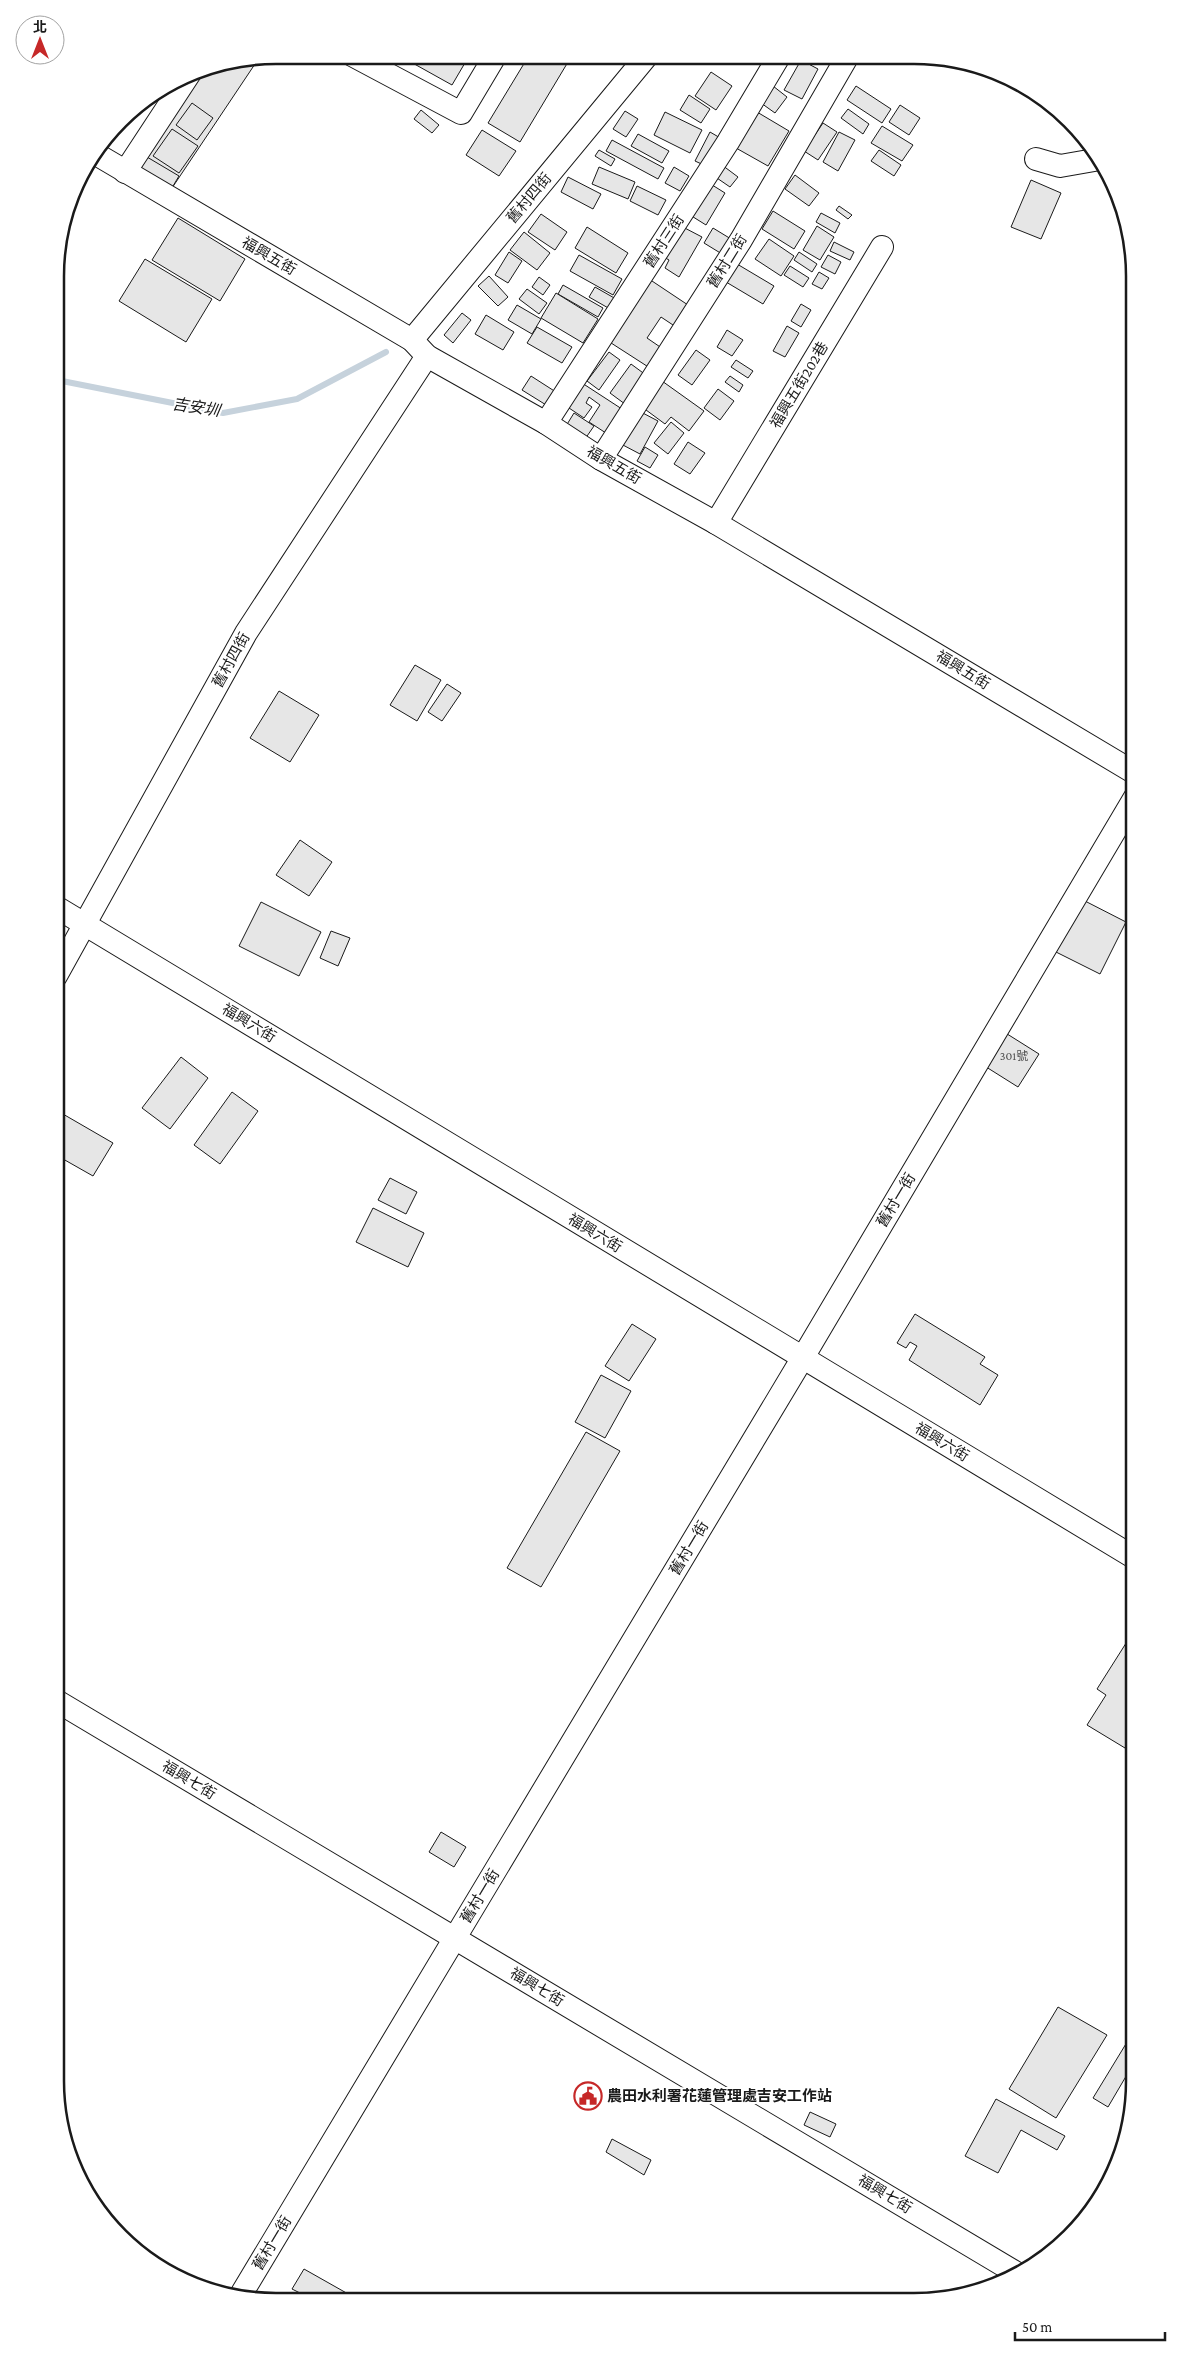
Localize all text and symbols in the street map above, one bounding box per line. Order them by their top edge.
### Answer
north arrow [15,15,65,65]
text: 北 [33,19,47,35]
street label: 舊村四街 [503,169,554,226]
street label: 舊村三街 [640,211,687,271]
street label: 舊村二街 [703,231,750,291]
street label: 福興五街 [239,234,299,278]
street label: 福興五街202巷 [767,339,831,431]
water label: 吉安圳 [171,395,223,419]
street label: 福興五街 [584,443,644,487]
street label: 舊村四街 [209,629,253,690]
street label: 福興五街 [933,648,993,692]
street label: 福興六街 [219,1001,279,1045]
house number: 301號 [1000,1049,1028,1063]
street label: 舊村一街 [873,1170,918,1230]
street label: 福興六街 [565,1211,625,1255]
street label: 福興六街 [912,1420,972,1464]
street label: 舊村一街 [666,1518,711,1578]
street label: 福興七街 [159,1758,219,1802]
street label: 舊村一街 [457,1866,502,1926]
street label: 福興七街 [507,1965,567,2009]
public building icon: 農田水利署花蓮管理處吉安工作站 [573,2081,603,2111]
place label: 農田水利署花蓮管理處吉安工作站 [607,2087,832,2104]
street label: 福興七街 [855,2172,915,2216]
street label: 舊村一街 [249,2213,294,2273]
scale bar [1015,2310,1165,2342]
text: 50 m [1022,2319,1052,2335]

